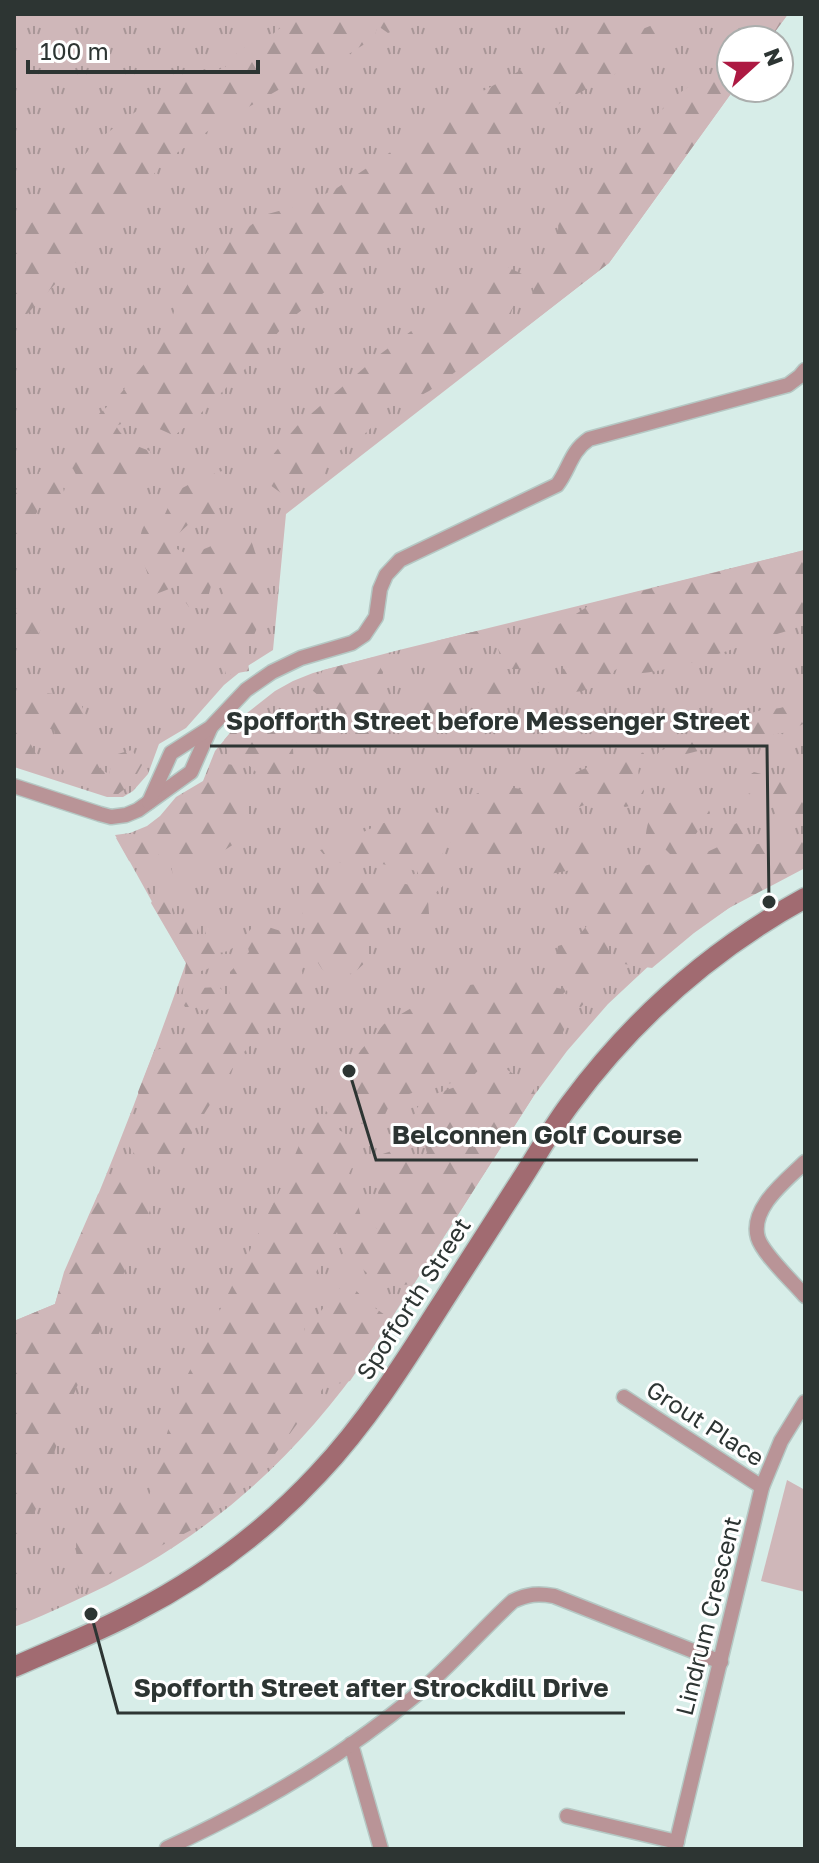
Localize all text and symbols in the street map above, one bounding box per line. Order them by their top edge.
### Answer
scale bar [28,24,258,74]
north arrow [715,24,795,104]
text: 100 m [40,36,109,65]
text: N [759,44,790,69]
callout: Spofforth Street before Messenger Street [210,696,767,746]
text: Spofforth Street before Messenger Street [226,705,750,736]
callout: Belconnen Golf Course [376,1110,698,1160]
text: Belconnen Golf Course [392,1119,682,1150]
street label: Spofforth Street [350,1212,476,1385]
street label: Grout Place [642,1374,770,1472]
street label: Lindrum Crescent [669,1513,746,1718]
callout: Spofforth Street after Strockdill Drive [118,1663,625,1713]
text: Spofforth Street after Strockdill Drive [133,1672,609,1703]

